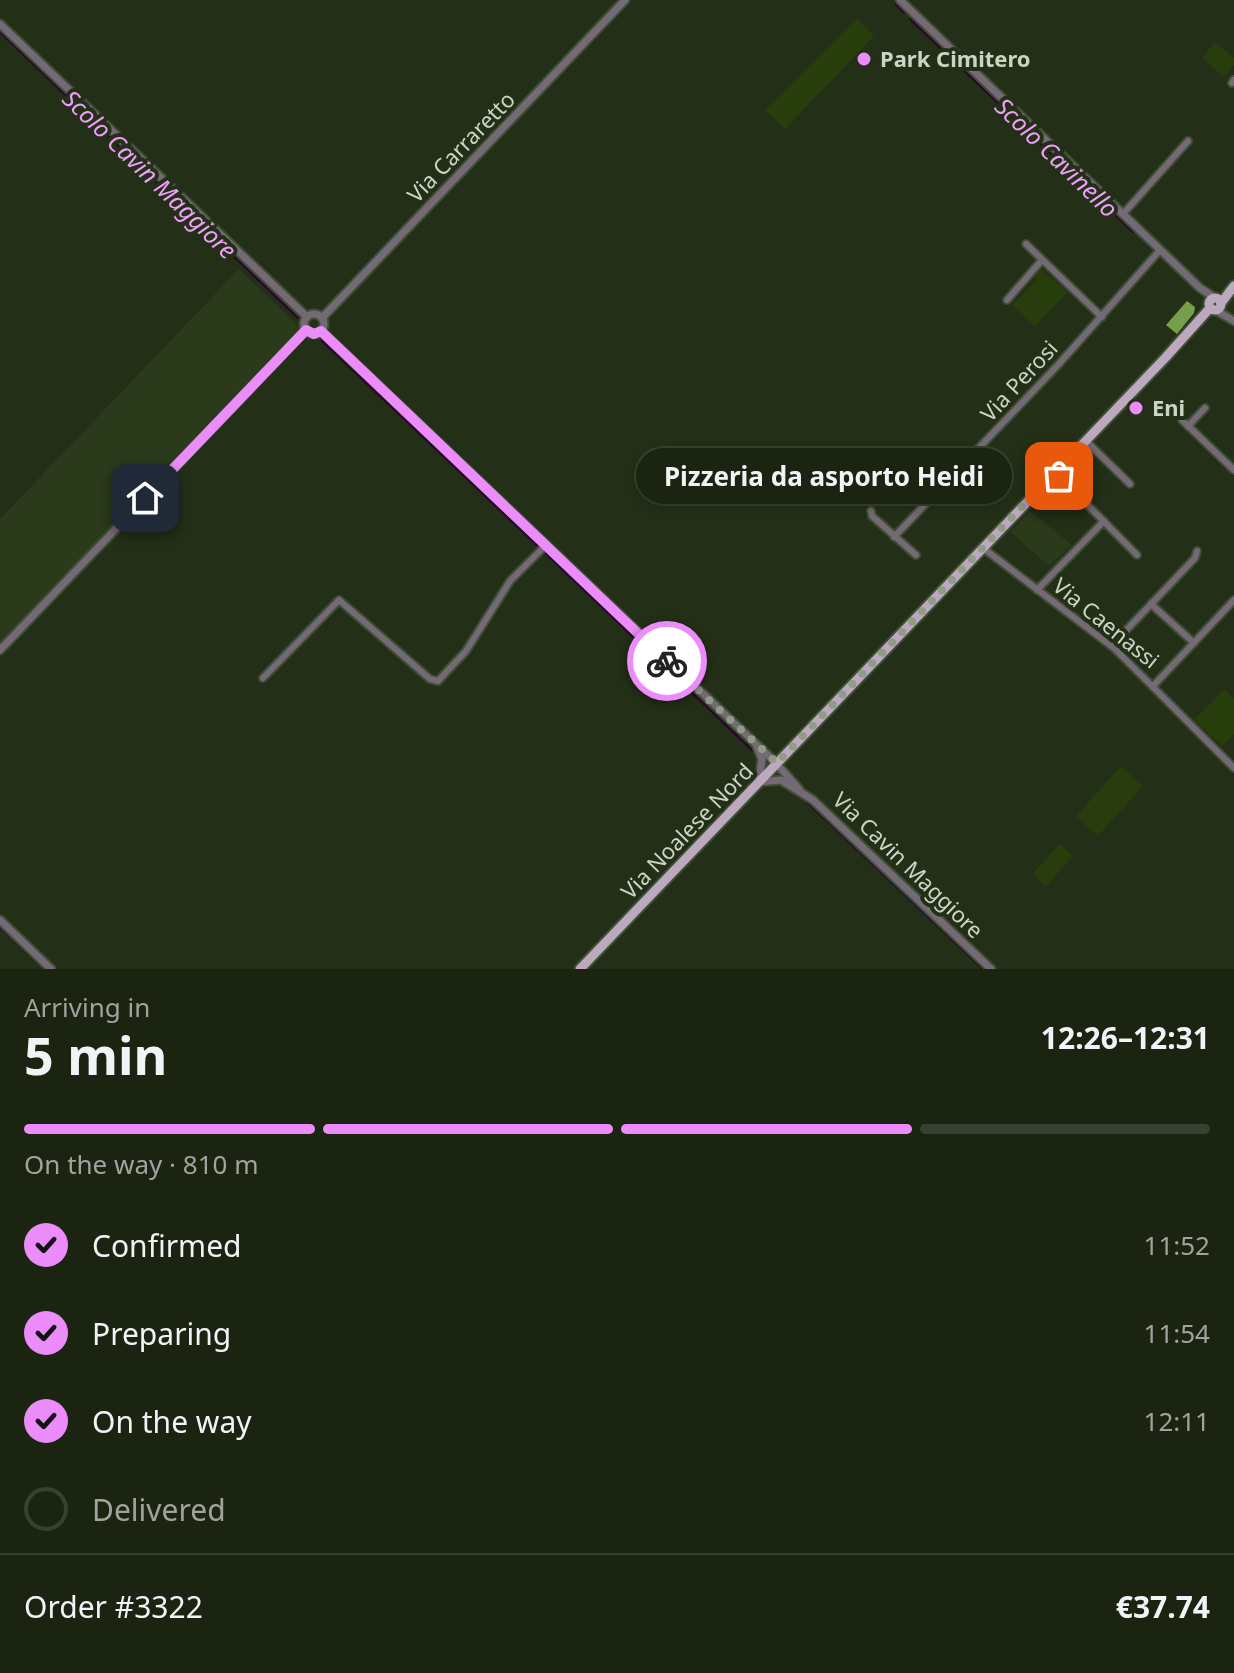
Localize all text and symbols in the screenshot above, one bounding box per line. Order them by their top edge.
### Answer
place label: Park Cimitero [880,43,1031,73]
marker: Park Cimitero [855,50,873,68]
water label: Scolo Cavin Maggiore [56,82,244,266]
street label: Via Carraretto [400,84,521,208]
water label: Scolo Cavinello [988,90,1126,224]
street label: Via Perosi [973,333,1064,427]
place label: Eni [1152,392,1185,422]
marker: Eni [1127,399,1145,417]
pin [1025,442,1093,510]
callout: Pizzeria da asporto Heidi [635,448,1011,504]
icon: bag [1037,454,1081,498]
text: Pizzeria da asporto Heidi [664,458,984,494]
pin [111,464,179,532]
icon: home [123,476,167,520]
street label: Via Caenassi [1047,570,1166,674]
courier [627,621,707,701]
icon: bike [645,639,689,683]
street label: Via Noalese Nord [614,756,759,905]
street label: Via Cavin Maggiore [827,784,991,944]
text: Arriving in [24,989,150,1025]
text: 12:26–12:31 [1041,1017,1210,1058]
text: 5 min [24,1019,167,1090]
text: On the way · 810 m [24,1146,258,1182]
icon: check [24,1223,68,1267]
text: Confirmed [92,1225,242,1266]
text: 11:52 [1144,1227,1210,1263]
icon: check [24,1311,68,1355]
text: Preparing [92,1313,231,1354]
text: 11:54 [1144,1315,1210,1351]
icon: check [24,1399,68,1443]
text: On the way [92,1401,252,1442]
text: 12:11 [1144,1403,1210,1439]
text: Delivered [92,1489,226,1530]
text: Order #3322 [24,1586,203,1627]
text: €37.74 [1116,1586,1210,1627]

